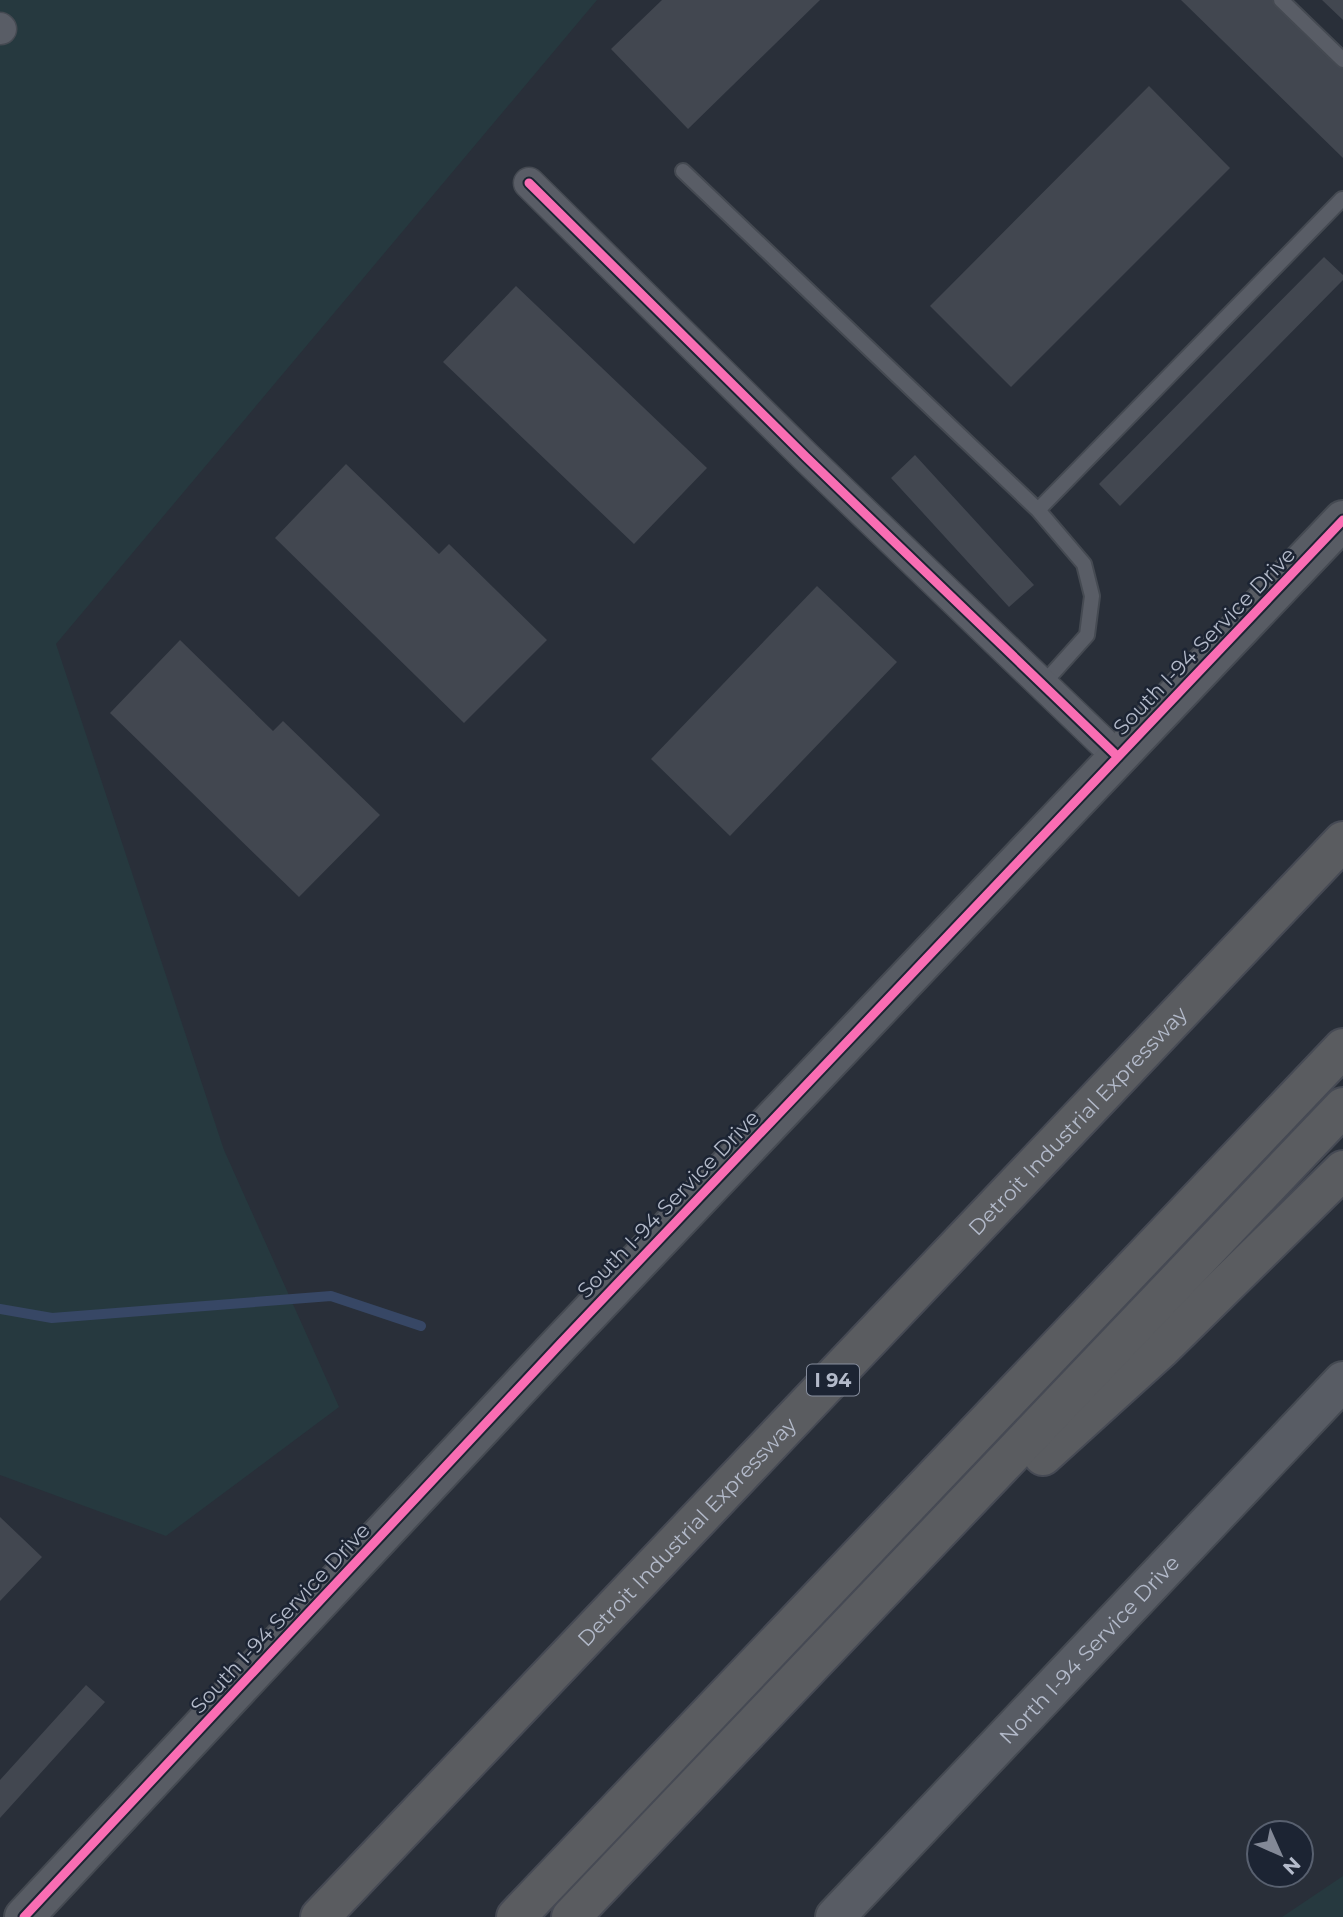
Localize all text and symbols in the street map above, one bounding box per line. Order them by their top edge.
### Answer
street label: South I-94 Service Drive [1108,542,1300,740]
street label: Detroit Industrial Expressway [963,1000,1192,1240]
street label: South I-94 Service Drive [572,1105,764,1303]
road number: I 94 [807,1364,859,1396]
street label: Detroit Industrial Expressway [572,1411,802,1651]
street label: South I-94 Service Drive [185,1518,375,1718]
street label: North I-94 Service Drive [994,1550,1184,1749]
north arrow [1245,1819,1315,1889]
text: N [1278,1852,1305,1879]

